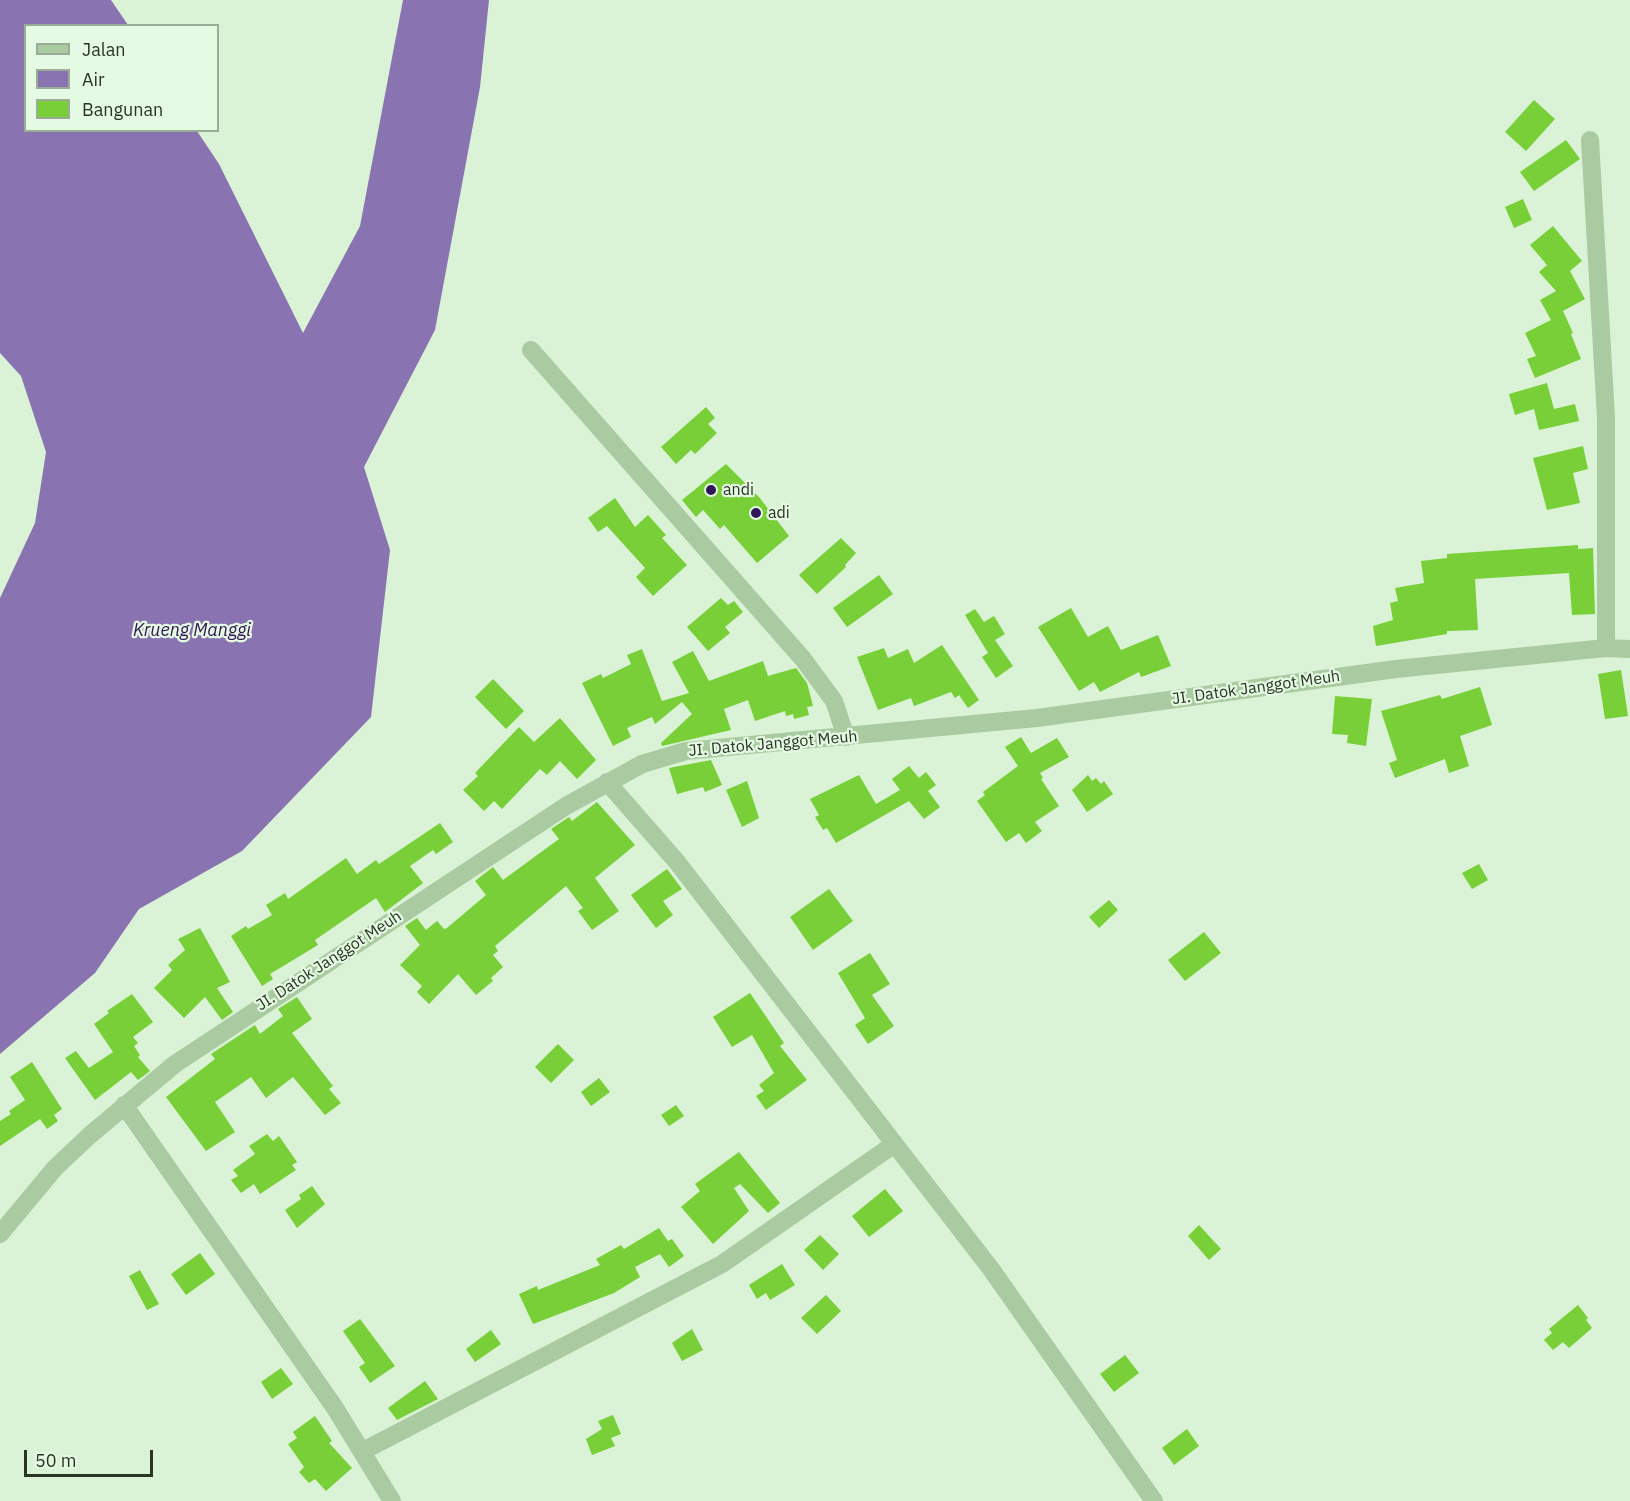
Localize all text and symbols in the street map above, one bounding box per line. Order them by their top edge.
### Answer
legend [24,24,219,132]
text: Jalan [82,38,126,61]
text: Air [82,68,105,91]
text: Bangunan [82,98,163,121]
place label: andi [723,480,754,500]
marker: andi [704,483,718,497]
place label: adi [768,503,790,523]
marker: adi [749,506,763,520]
water label: Krueng Manggi [133,620,251,642]
street label: JI. Datok Janggot Meuh [1171,667,1341,709]
street label: JI. Datok Janggot Meuh [688,727,858,761]
street label: JI. Datok Janggot Meuh [253,907,405,1015]
scale bar [27,1438,156,1476]
text: 50 m [35,1449,77,1472]

